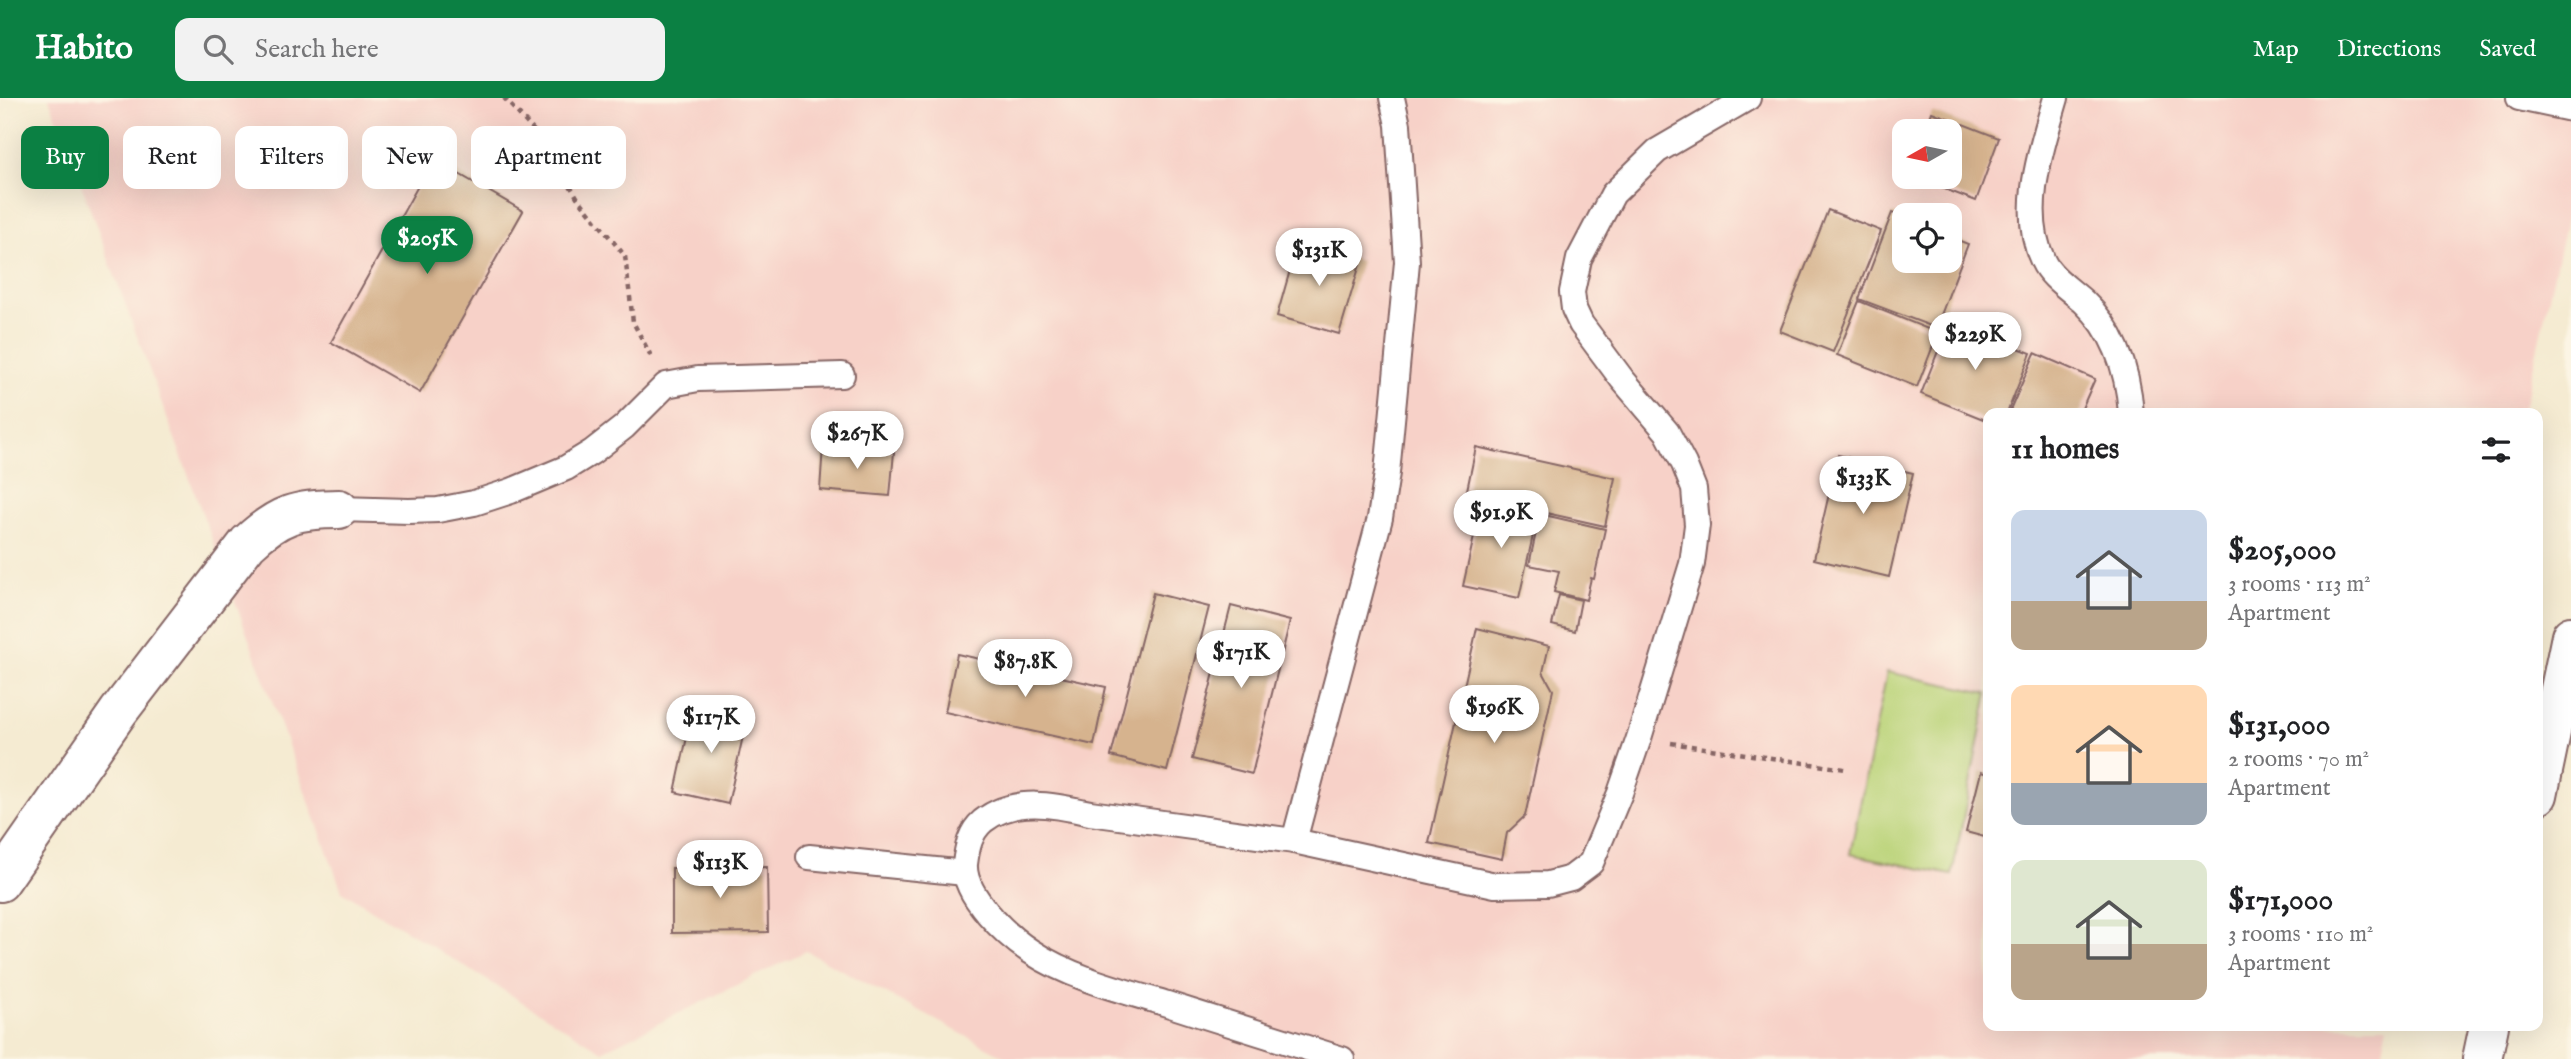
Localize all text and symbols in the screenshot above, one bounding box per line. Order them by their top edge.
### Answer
search box [175,18,665,81]
text: Habito [35,28,133,70]
icon: search [199,30,237,68]
text: Search here [255,33,379,66]
text: Map [2253,34,2299,65]
text: Directions [2337,34,2441,65]
text: Saved [2479,34,2536,65]
north arrow [1892,119,1962,189]
map controls [1892,119,1962,273]
chip: Buy [21,126,109,189]
chip: Rent [123,126,221,189]
chip: Filters [235,126,348,189]
chip: New [362,126,457,189]
chip: Apartment [471,126,626,189]
button: locate [1892,203,1962,273]
pin: $205K [378,216,476,276]
text: $205K [397,224,457,253]
pin: $131K [1270,228,1368,288]
text: $131K [1291,236,1347,265]
pin: $229K [1926,313,2024,372]
text: $229K [1945,320,2006,349]
pin: $267K [808,412,906,471]
text: $267K [827,419,887,448]
text: 11 homes [2011,431,2119,469]
icon: filters [2477,431,2515,469]
pin: $133K [1814,456,1912,516]
text: $133K [1835,464,1891,493]
pin: $91.9K [1444,490,1558,550]
text: $91.9K [1470,498,1532,527]
text: $205,000 [2228,532,2337,570]
icon: home [2067,538,2151,622]
text: 3 rooms · 113 m² [2228,570,2371,599]
text: Apartment [2228,599,2331,628]
pin: $171K [1192,630,1290,690]
text: $171K [1212,638,1270,667]
pin: $87.8K [968,640,1082,699]
text: $87.8K [993,647,1057,676]
pin: $196K [1445,686,1543,745]
text: $196K [1465,693,1523,722]
pin: $117K [662,696,760,755]
text: $117K [682,703,740,732]
text: $131,000 [2228,707,2330,745]
icon: home [2067,713,2151,797]
text: 2 rooms · 70 m² [2228,745,2369,774]
text: Apartment [2228,774,2331,803]
pin: $113K [671,840,769,900]
text: $113K [692,848,748,877]
text: $171,000 [2228,882,2333,920]
icon: home [2067,888,2151,972]
text: 3 rooms · 110 m² [2228,920,2373,949]
text: Apartment [2228,949,2331,978]

